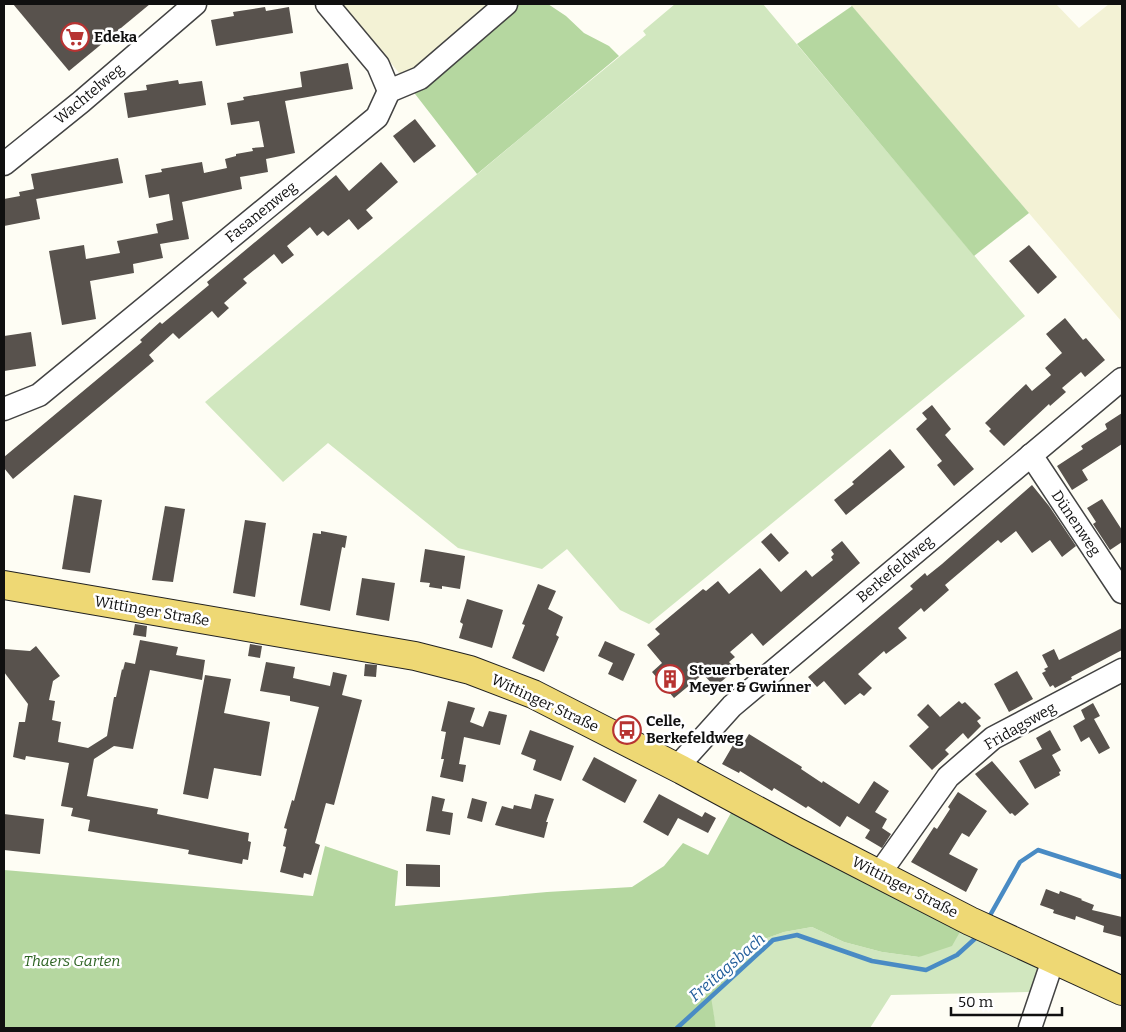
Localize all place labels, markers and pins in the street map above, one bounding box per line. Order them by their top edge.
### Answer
supermarket icon: Edeka [60,22,90,52]
place label: Edeka [94,28,138,46]
place label: Steuerberater Meyer & Gwinner [689,661,811,696]
building icon: Steuerberater Meyer & Gwinner [655,664,685,694]
place label: Celle, Berkefeldweg [646,712,744,747]
bus stop icon: Celle, Berkefeldweg [612,715,642,745]

